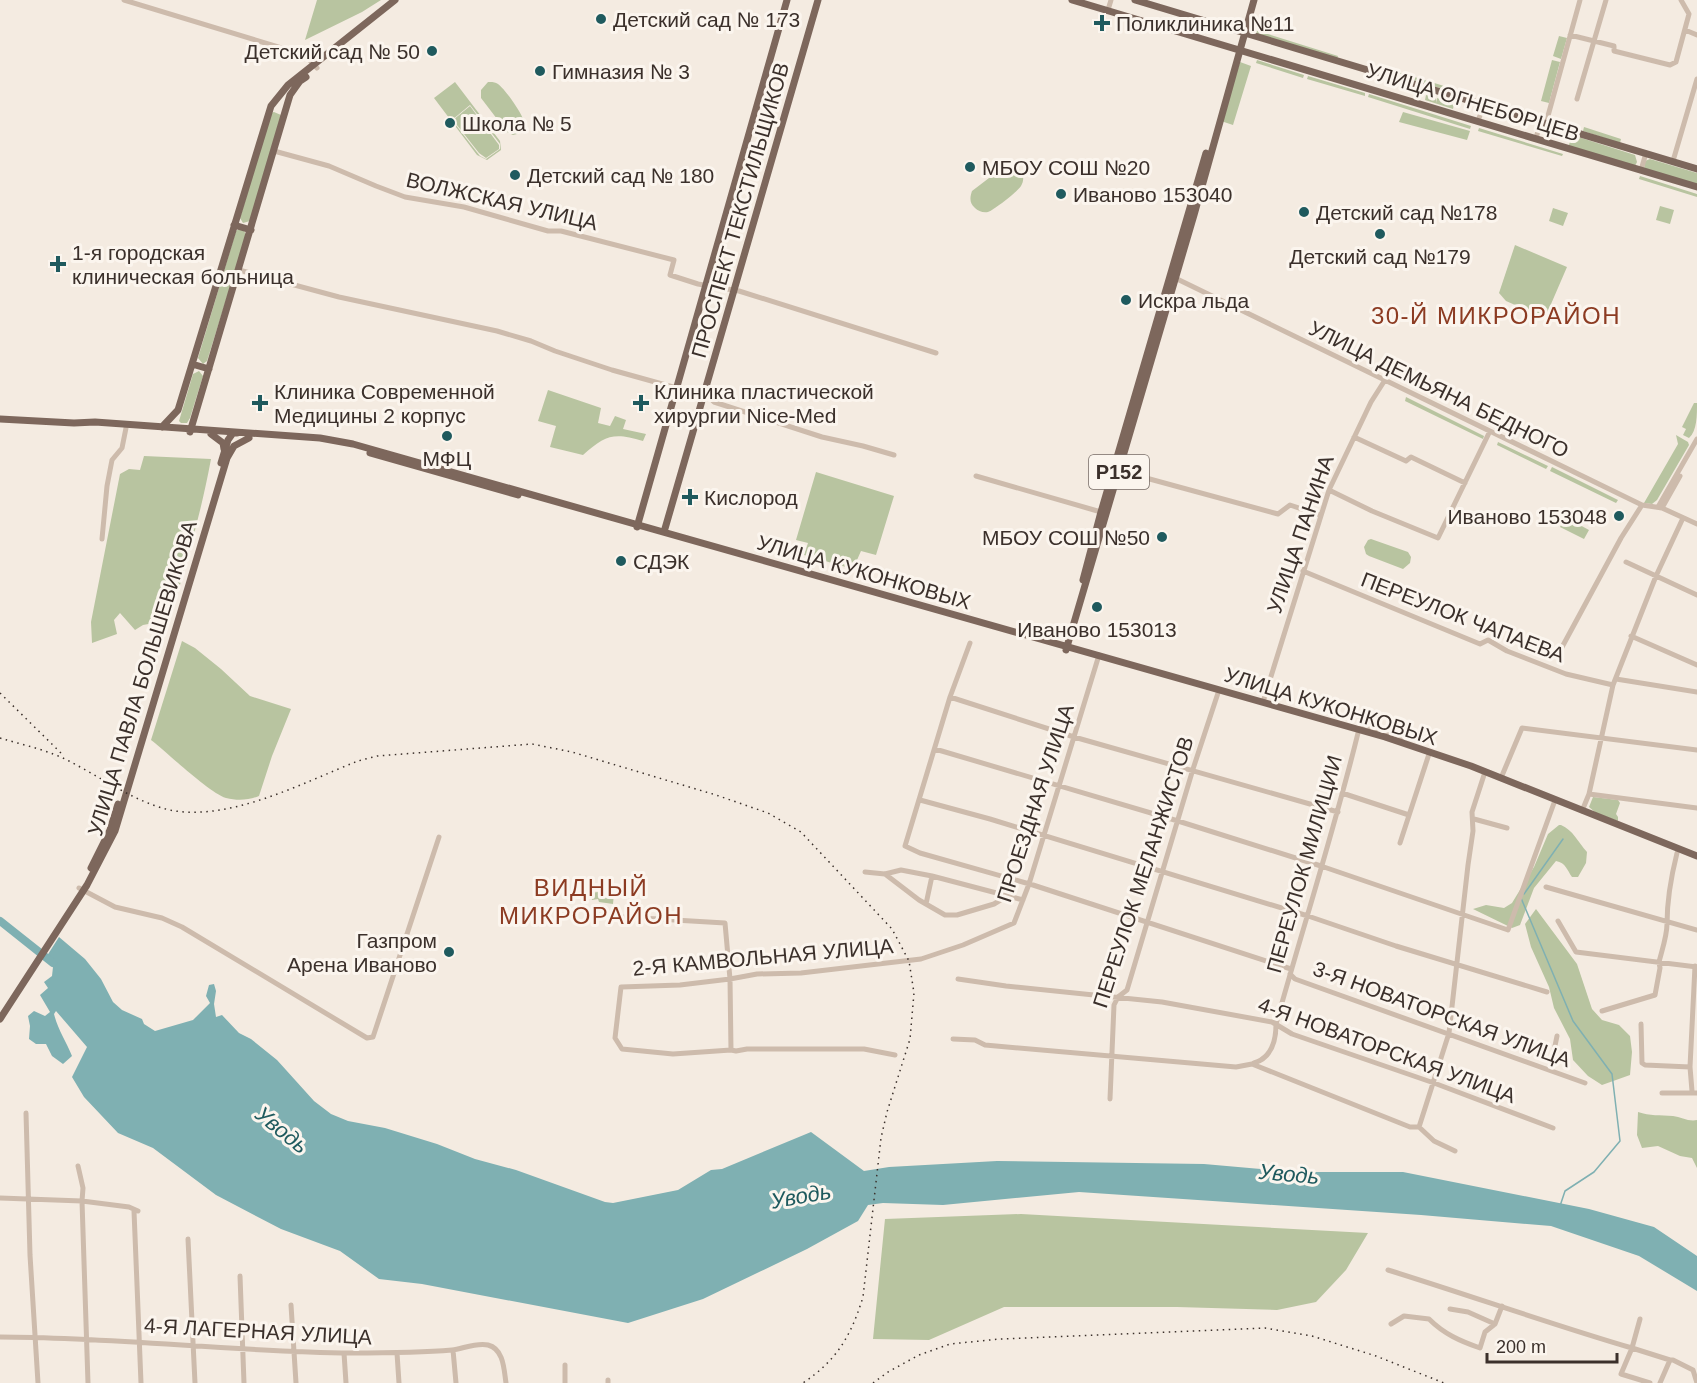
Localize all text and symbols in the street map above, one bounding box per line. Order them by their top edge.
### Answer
place label: Детский сад № 173 [613,8,800,31]
marker: Детский сад № 173 [594,12,608,26]
place label: Поликлиника №11 [1116,12,1295,35]
marker: Поликлиника №11 [1093,14,1111,32]
place label: Детский сад № 50 [244,40,420,63]
marker: Детский сад № 50 [425,44,439,58]
street label: УЛИЦА ОГНЕБОРЦЕВ [1364,59,1582,145]
place label: Гимназия № 3 [552,60,690,83]
street label: ПРОСПЕКТ ТЕКСТИЛЬЩИКОВ [687,60,793,360]
marker: Гимназия № 3 [533,64,547,78]
place label: Школа № 5 [462,112,572,135]
marker: Школа № 5 [443,116,457,130]
place label: МБОУ СОШ №20 [982,156,1150,179]
marker: МБОУ СОШ №20 [963,160,977,174]
place label: Детский сад № 180 [527,164,714,187]
street label: ВОЛЖСКАЯ УЛИЦА [404,168,600,234]
marker: Детский сад № 180 [508,168,522,182]
place label: Иваново 153040 [1073,183,1232,206]
marker: Иваново 153040 [1054,187,1068,201]
place label: Детский сад №178 [1316,201,1497,224]
marker: Детский сад №178 [1297,205,1311,219]
marker: Детский сад №179 [1373,227,1387,241]
place label: 1-я городская клиническая больница [72,241,294,288]
place label: Детский сад №179 [1289,245,1471,268]
marker: 1-я городская клиническая больница [49,255,67,273]
place label: Искра льда [1138,289,1249,312]
marker: Искра льда [1119,293,1133,307]
district label: 30-Й МИКРОРАЙОН [1371,302,1621,329]
street label: УЛИЦА ДЕМЬЯНА БЕДНОГО [1306,316,1572,462]
place label: Клиника Современной Медицины 2 корпус [274,380,495,427]
place label: Клиника пластической хирургии Nice-Med [654,380,874,427]
marker: Клиника Современной Медицины 2 корпус [251,394,269,412]
marker: Клиника пластической хирургии Nice-Med [632,394,650,412]
marker: МФЦ [440,429,454,443]
place label: МФЦ [423,447,472,470]
street label: УЛИЦА ПАНИНА [1262,452,1338,616]
road number: Р152 [1089,455,1149,489]
place label: Кислород [704,486,798,509]
marker: Кислород [681,488,699,506]
place label: Иваново 153048 [1448,505,1607,528]
marker: Иваново 153048 [1612,509,1626,523]
street label: УЛИЦА ПАВЛА БОЛЬШЕВИКОВА [83,518,201,838]
place label: МБОУ СОШ №50 [982,526,1150,549]
street label: УЛИЦА КУКОНКОВЫХ [755,530,973,614]
marker: МБОУ СОШ №50 [1155,530,1169,544]
place label: СДЭК [633,550,690,573]
marker: СДЭК [614,554,628,568]
street label: ПЕРЕУЛОК ЧАПАЕВА [1358,568,1568,666]
marker: Иваново 153013 [1090,600,1104,614]
place label: Иваново 153013 [1017,618,1177,641]
street label: УЛИЦА КУКОНКОВЫХ [1222,663,1440,749]
street label: ПРОЕЗДНАЯ УЛИЦА [992,701,1078,905]
street label: ПЕРЕУЛОК МЕЛАНЖИСТОВ [1088,734,1198,1010]
street label: ПЕРЕУЛОК МИЛИЦИИ [1262,753,1346,975]
district label: ВИДНЫЙ МИКРОРАЙОН [499,874,683,929]
place label: Газпром Арена Иваново [287,929,437,976]
street label: 2-Я КАМВОЛЬНАЯ УЛИЦА [632,934,894,980]
marker: Газпром Арена Иваново [442,945,456,959]
street label: 3-Я НОВАТОРСКАЯ УЛИЦА [1310,957,1574,1071]
street label: 4-Я НОВАТОРСКАЯ УЛИЦА [1255,993,1519,1107]
water label: Уводь [250,1101,313,1159]
water label: Уводь [1257,1159,1320,1189]
water label: Уводь [768,1178,833,1214]
street label: 4-Я ЛАГЕРНАЯ УЛИЦА [144,1314,372,1348]
scale bar [1487,1326,1618,1364]
text: 200 m [1496,1337,1546,1357]

